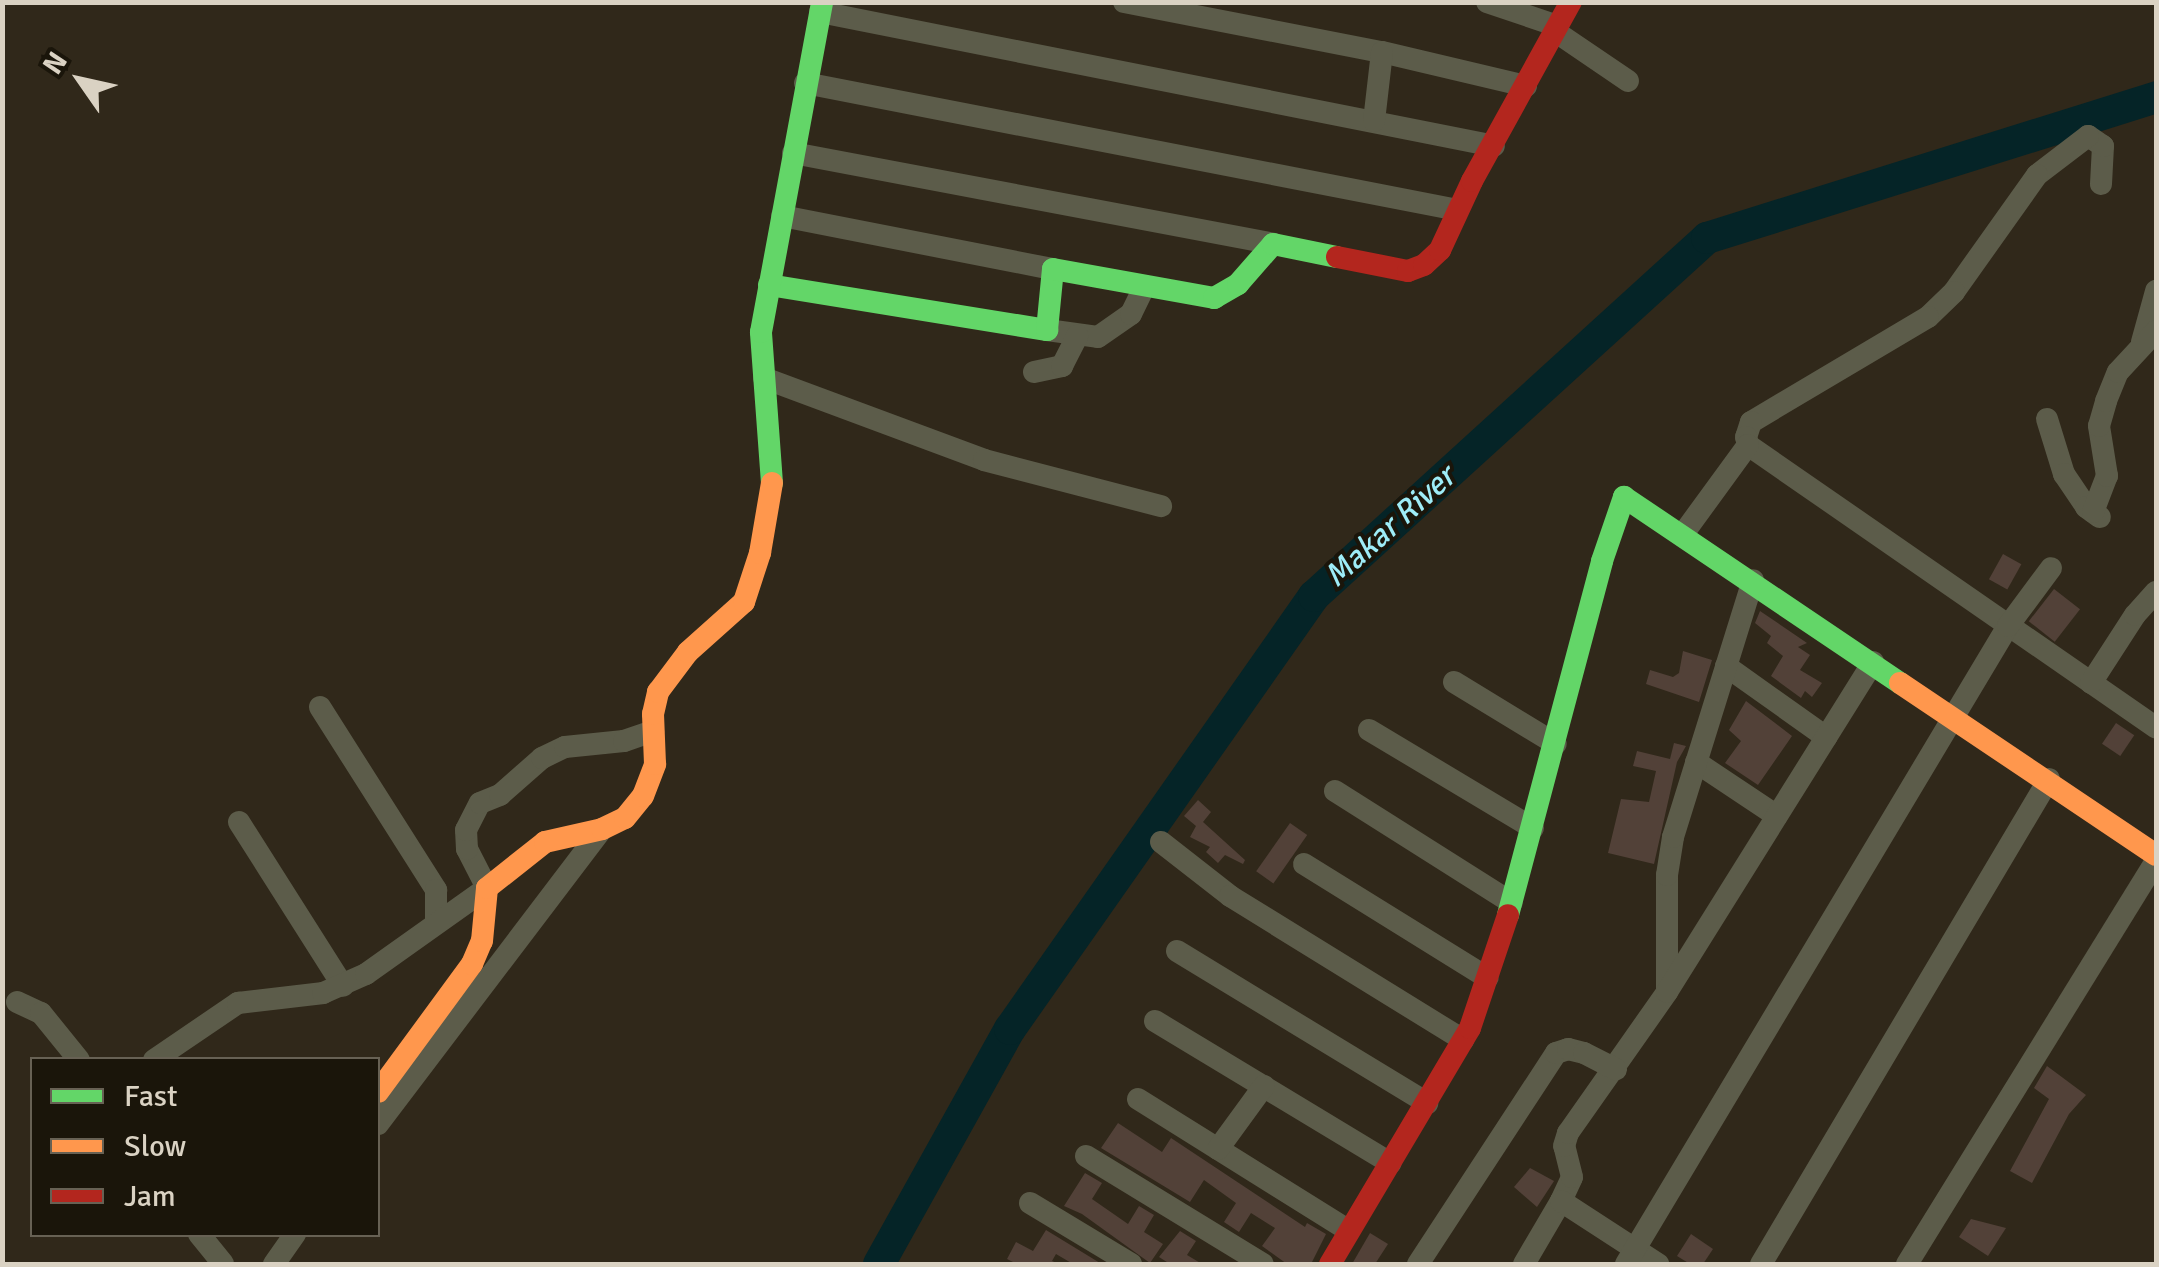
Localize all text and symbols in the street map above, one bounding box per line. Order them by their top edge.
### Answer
north arrow [30,30,130,130]
text: N [36,46,75,81]
water label: Makar River [1317,458,1463,596]
legend [30,1057,380,1237]
text: Fast [124,1078,177,1115]
text: Slow [124,1128,186,1165]
text: Jam [124,1178,176,1215]

